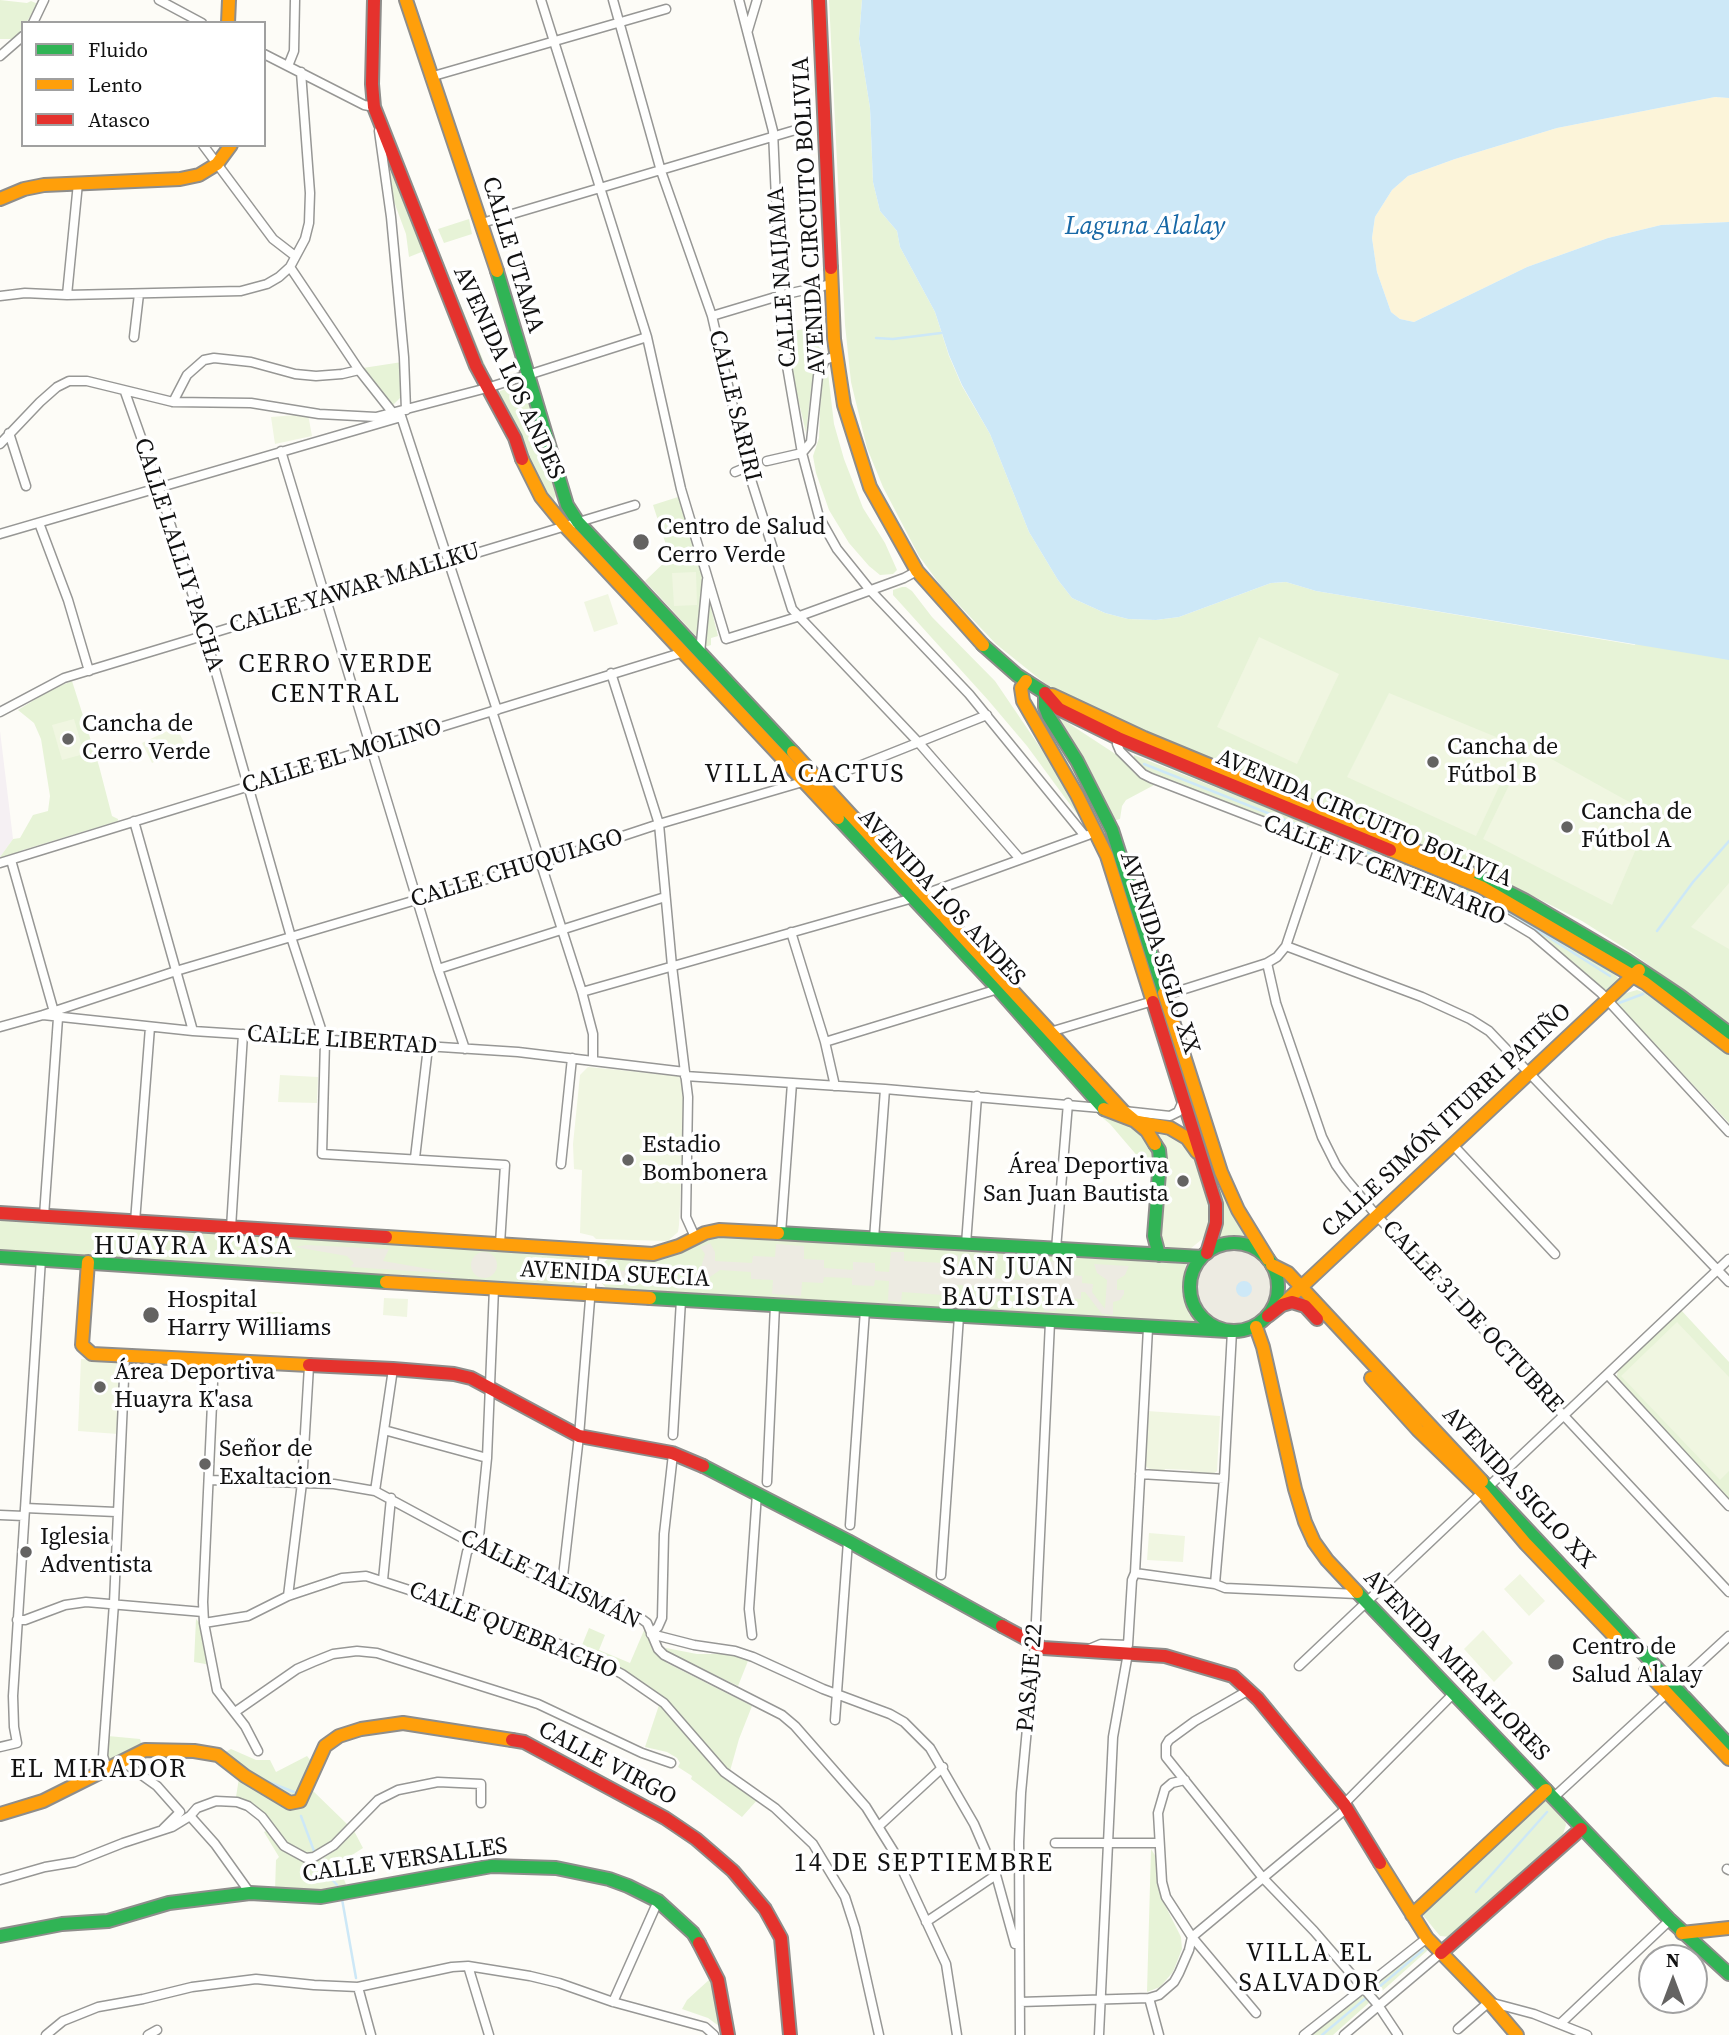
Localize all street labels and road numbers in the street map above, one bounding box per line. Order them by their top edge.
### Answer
street label: AVENIDA CIRCUITO BOLIVIA [787,56,833,376]
street label: CALLE UTAMA [475,173,549,337]
street label: CALLE NAIJAMA [762,186,804,368]
street label: AVENIDA LOS ANDES [446,262,570,484]
street label: CALLE SARIRI [701,327,767,485]
street label: CALLE LALLIY PACHA [127,435,229,675]
street label: CALLE YAWAR MALLKU [226,537,484,641]
street label: CALLE EL MOLINO [239,713,445,801]
street label: AVENIDA CIRCUITO BOLIVIA [1212,743,1516,895]
street label: AVENIDA LOS ANDES [851,803,1031,993]
street label: CALLE IV CENTENARIO [1259,809,1509,933]
street label: CALLE CHUQUIAGO [407,823,627,915]
street label: AVENIDA SIGLO XX [1113,848,1205,1058]
street label: CALLE SIMÓN ITURRI PATIÑO [1316,998,1578,1244]
street label: CALLE LIBERTAD [246,1020,438,1062]
street label: CALLE 31 DE OCTUBRE [1375,1215,1569,1419]
street label: AVENIDA SUECIA [519,1256,711,1294]
street label: AVENIDA SIGLO XX [1435,1401,1601,1575]
street label: CALLE TALISMÁN [455,1524,645,1636]
street label: AVENIDA MIRAFLORES [1357,1564,1555,1768]
street label: CALLE QUEBRACHO [405,1576,621,1686]
street label: PASAJE 22 [1012,1622,1050,1734]
street label: CALLE VIRGO [533,1716,681,1812]
street label: CALLE VERSALLES [301,1832,509,1890]

